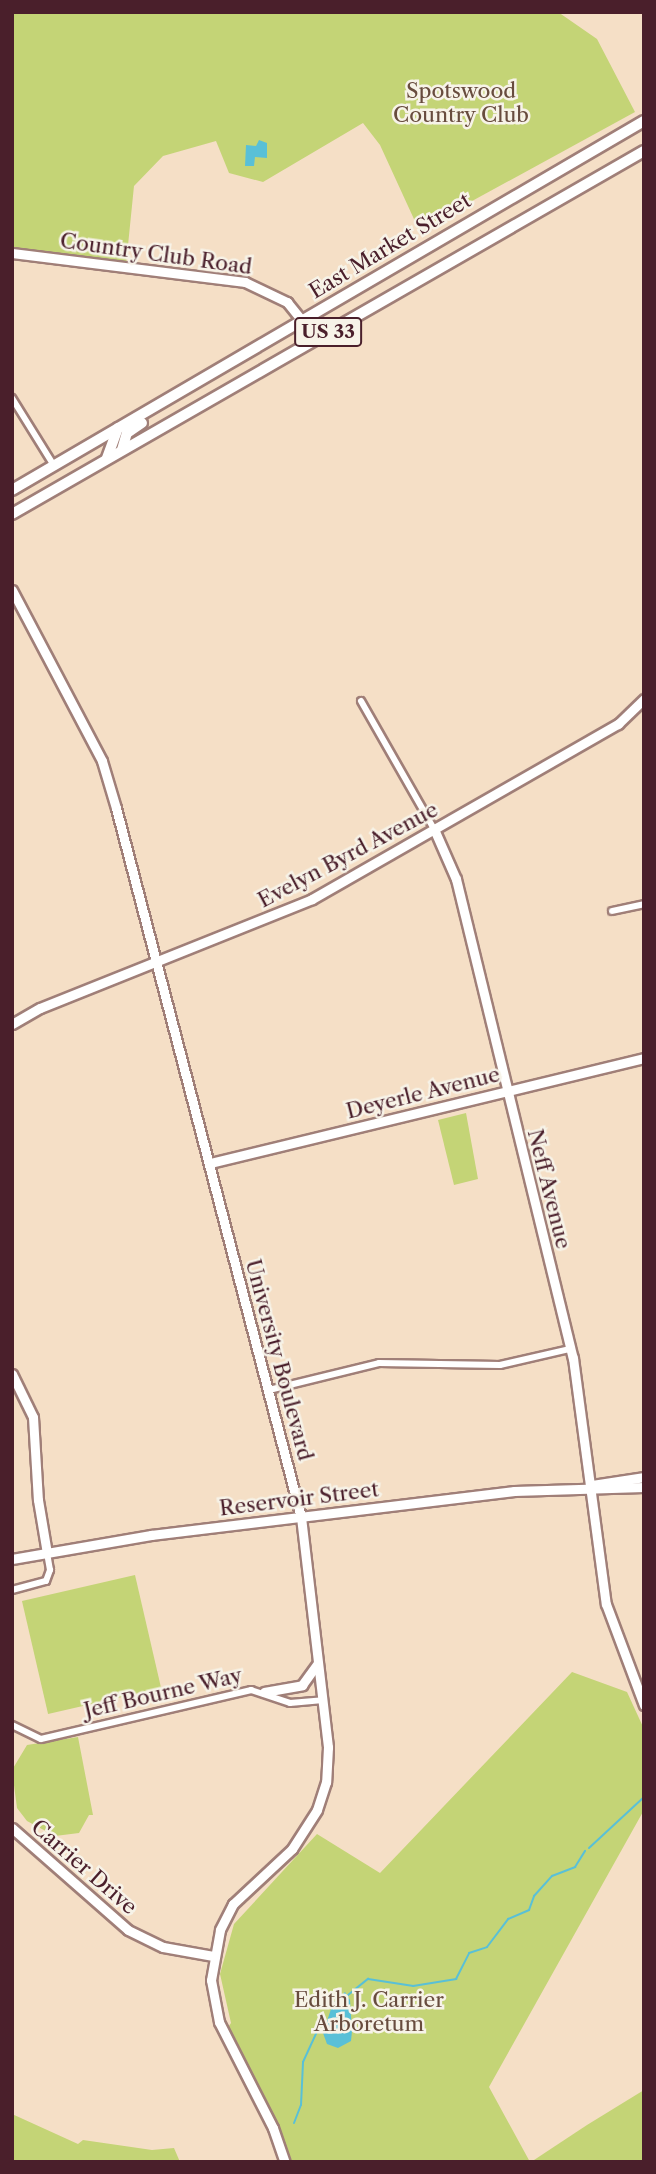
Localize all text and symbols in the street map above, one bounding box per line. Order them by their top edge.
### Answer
park label: Spotswood Country Club [393,78,529,128]
street label: East Market Street [305,188,475,304]
street label: Country Club Road [58,228,254,280]
road number: US 33 [293,316,363,348]
street label: Evelyn Byrd Avenue [253,797,443,913]
street label: Deyerle Avenue [343,1062,503,1124]
street label: Neff Avenue [522,1126,576,1252]
street label: University Boulevard [240,1256,318,1464]
street label: Reservoir Street [218,1477,380,1521]
street label: Jeff Bourne Way [81,1662,245,1724]
street label: Carrier Drive [26,1814,142,1920]
park label: Edith J. Carrier Arboretum [294,1987,444,2037]

